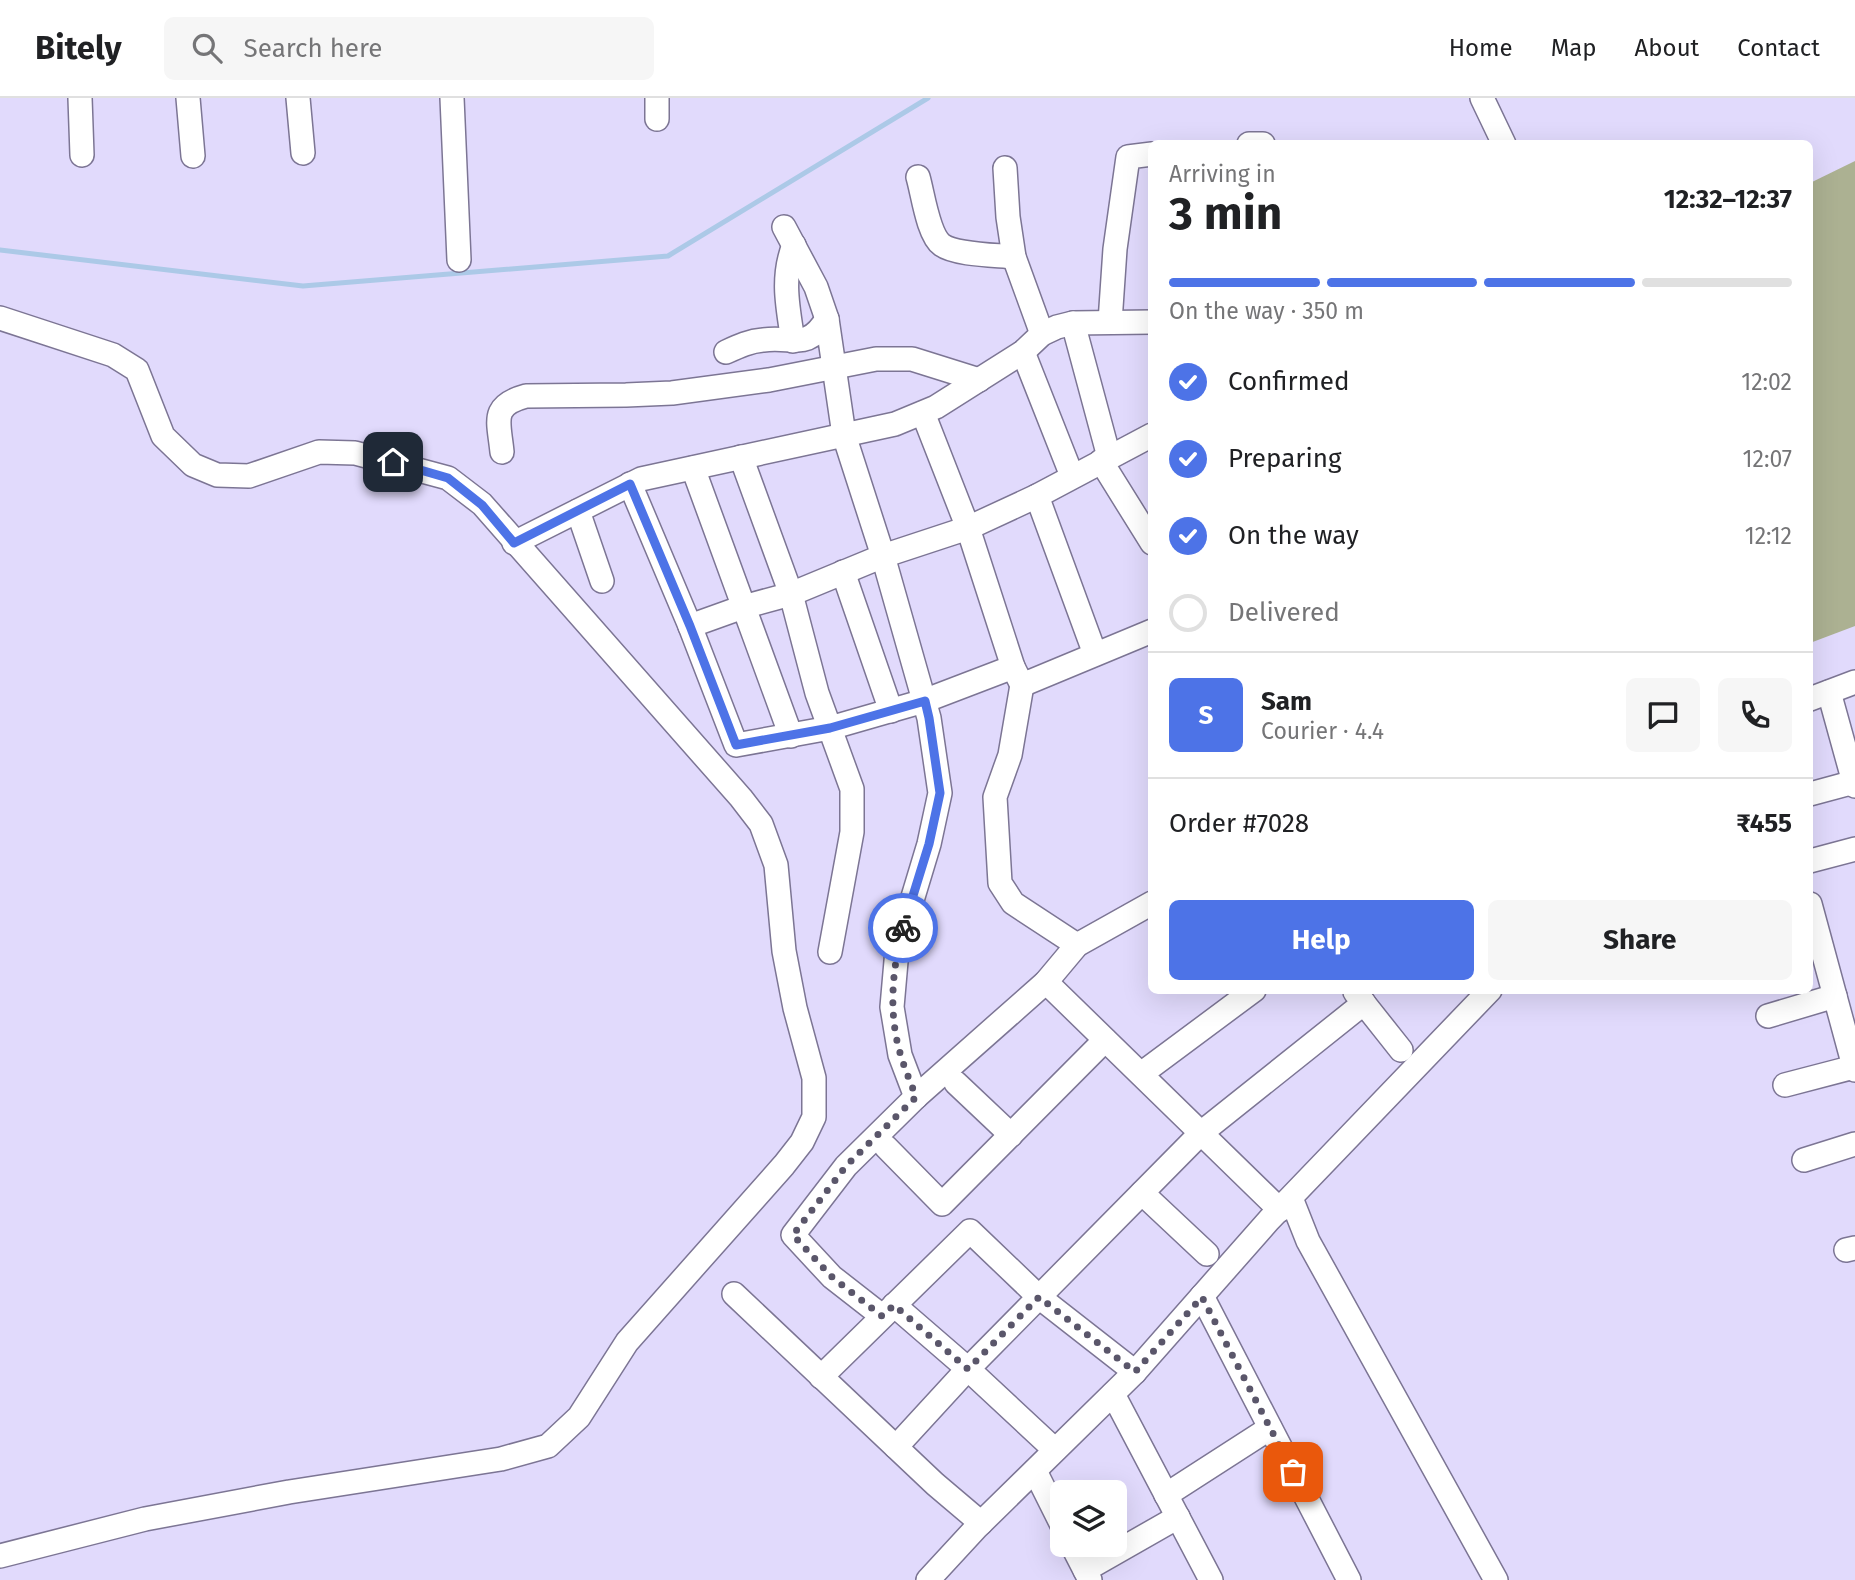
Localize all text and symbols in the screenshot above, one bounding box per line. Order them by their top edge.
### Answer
search box [164,17,654,80]
text: Bitely [35,28,122,68]
icon: search [188,29,226,67]
text: Search here [244,33,382,64]
text: Home [1449,34,1513,62]
text: Map [1551,34,1597,62]
text: About [1635,34,1699,62]
text: Contact [1737,34,1820,62]
text: Arriving in [1169,160,1276,188]
text: 12:32–12:37 [1664,184,1792,215]
text: 3 min [1169,186,1282,241]
text: On the way · 350 m [1169,297,1364,325]
icon: check [1169,363,1207,401]
text: Confirmed [1228,366,1349,397]
text: 12:02 [1741,368,1792,396]
pin [363,432,423,492]
icon: check [1169,440,1207,478]
icon: home [374,443,412,481]
text: Preparing [1228,443,1341,474]
text: 12:07 [1743,445,1792,473]
icon: check [1169,517,1207,555]
text: On the way [1228,520,1359,551]
text: 12:12 [1745,522,1792,550]
text: Delivered [1228,597,1340,628]
button: chat [1626,678,1700,752]
button: phone [1718,678,1792,752]
text: Sam [1261,686,1312,717]
text: S [1199,700,1213,731]
text: Courier · 4.4 [1261,717,1384,745]
text: Order #7028 [1169,808,1309,839]
text: ₹455 [1736,808,1792,839]
courier [868,893,938,963]
button: Help [1169,900,1474,980]
button: Share [1488,900,1792,980]
icon: bike [884,909,922,947]
pin [1263,1442,1323,1502]
icon: bag [1274,1453,1312,1491]
map controls [1050,1480,1127,1557]
button: layers [1050,1480,1127,1557]

